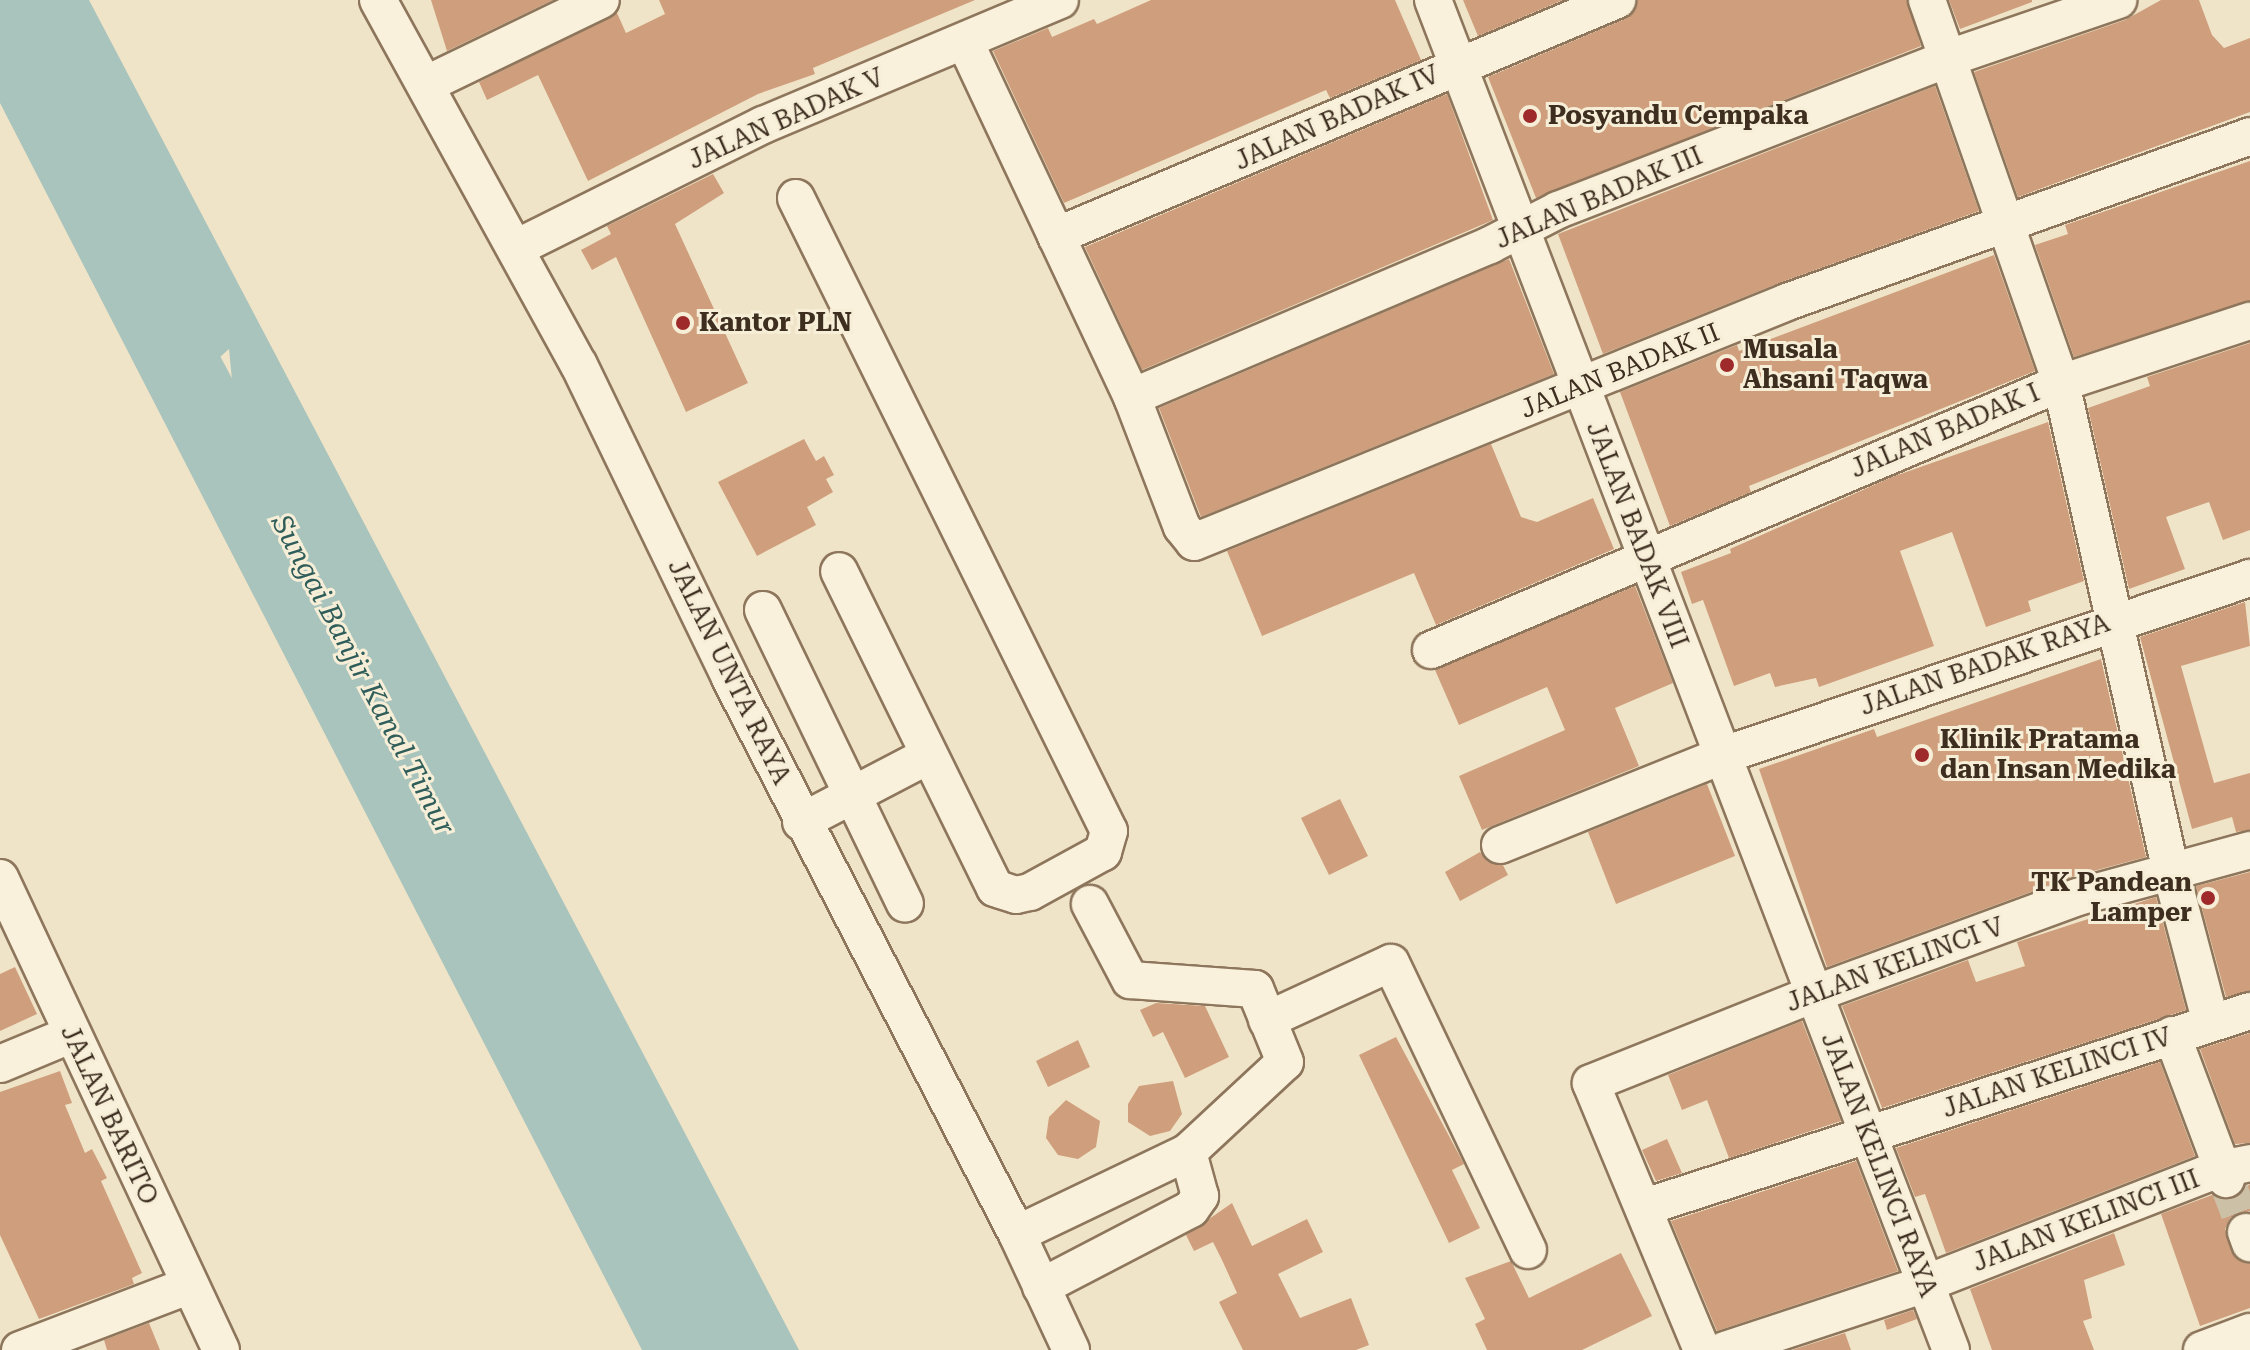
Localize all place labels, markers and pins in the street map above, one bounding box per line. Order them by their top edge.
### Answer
place label: Posyandu Cempaka [1548,100,1808,132]
marker: Posyandu Cempaka [1519,105,1541,127]
place label: Kantor PLN [699,307,852,339]
marker: Kantor PLN [674,314,692,332]
place label: Musala Ahsani Taqwa [1743,334,1928,396]
marker: Musala Ahsani Taqwa [1718,356,1736,374]
place label: Klinik Pratama dan Insan Medika [1940,724,2176,786]
marker: Klinik Pratama dan Insan Medika [1911,744,1933,766]
place label: TK Pandean Lamper [2031,867,2192,928]
marker: TK Pandean Lamper [2199,889,2217,907]

